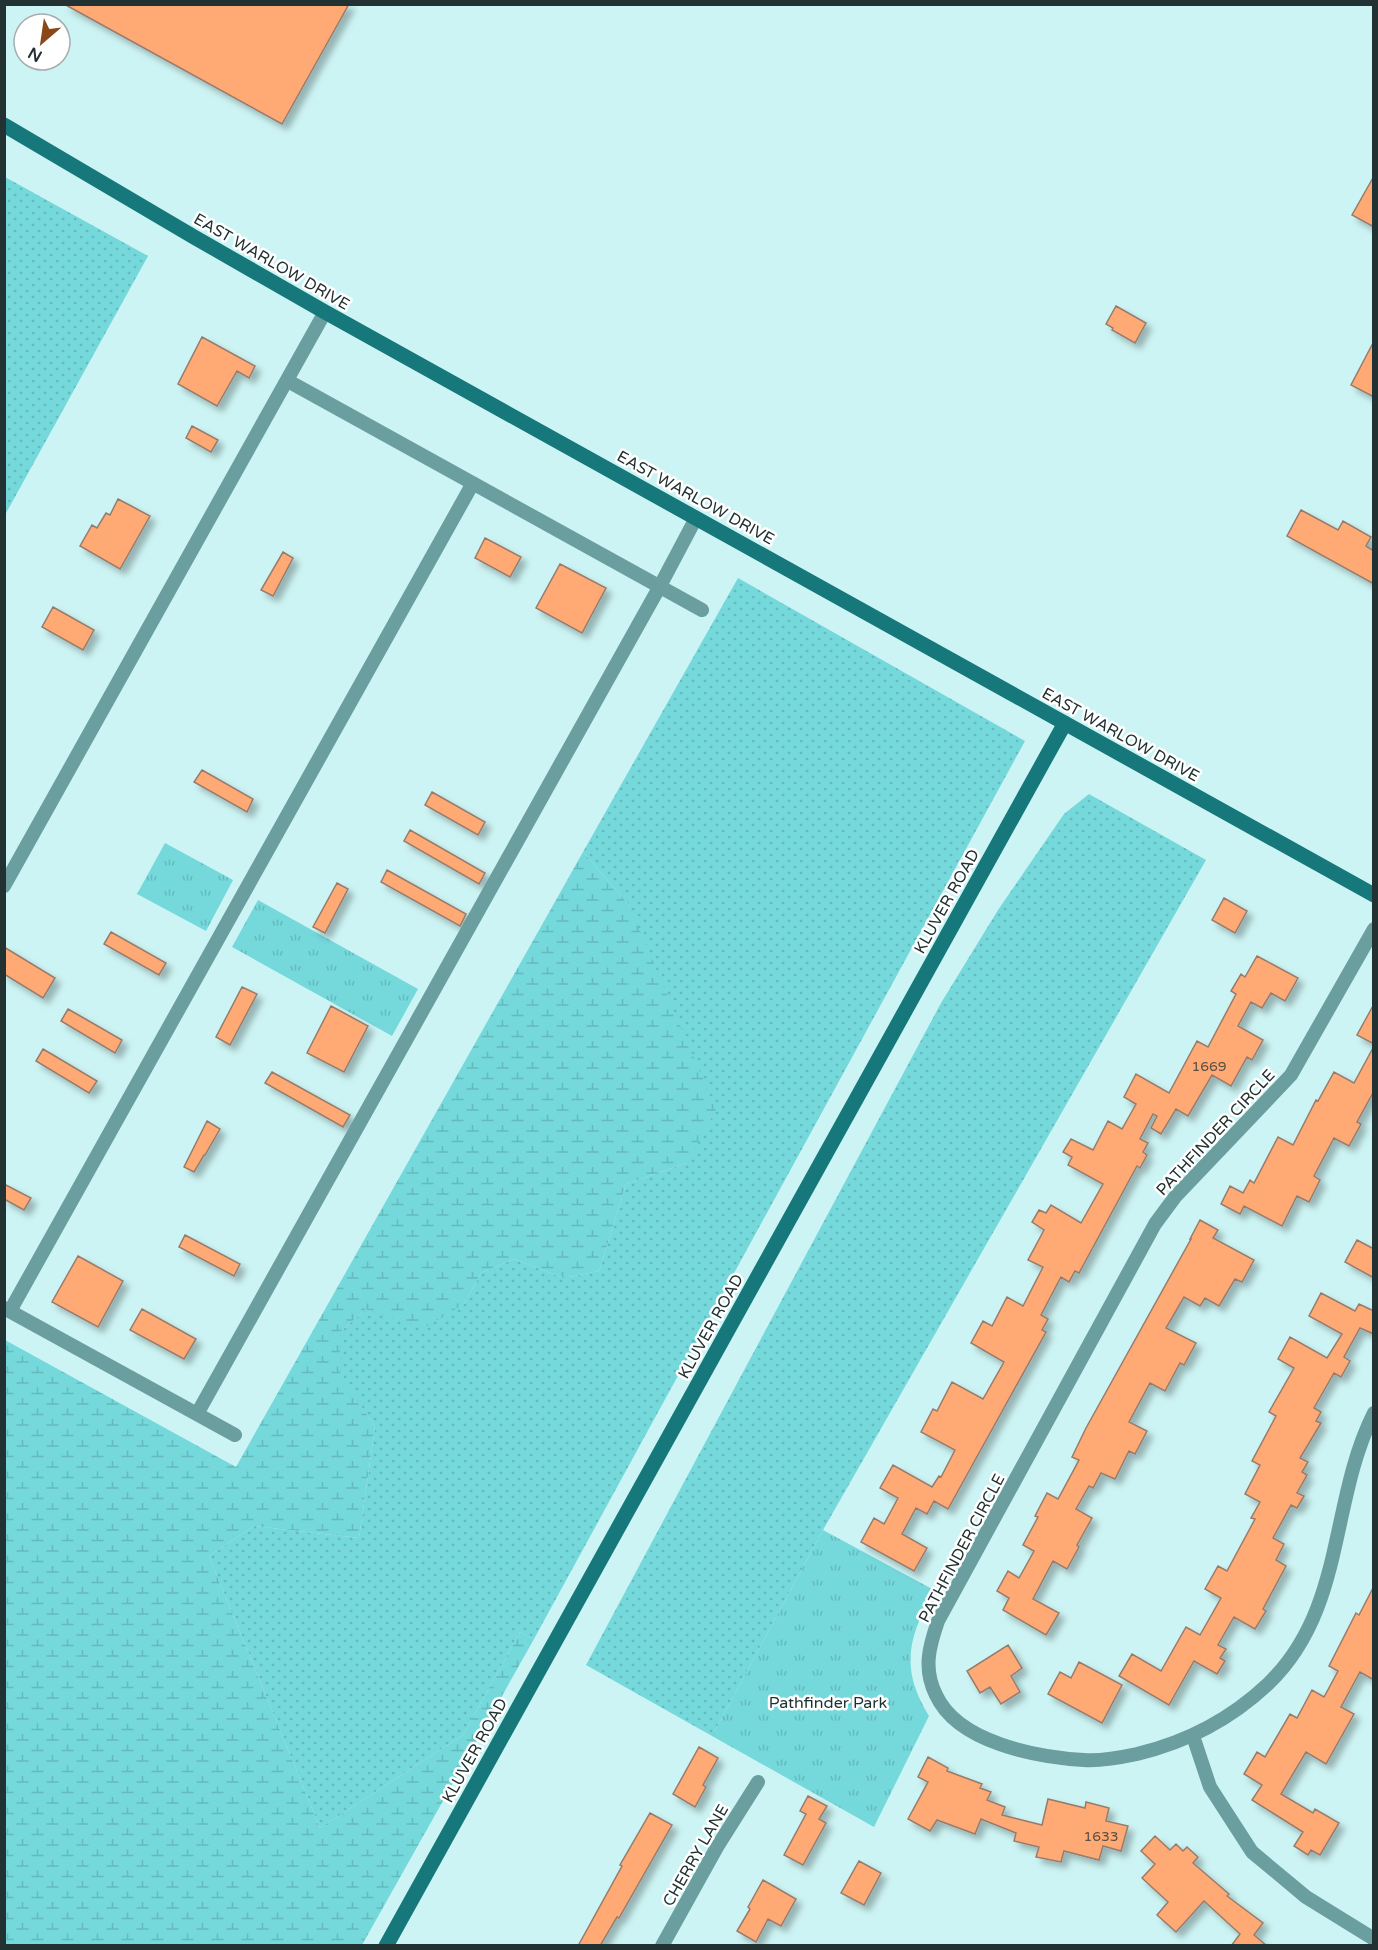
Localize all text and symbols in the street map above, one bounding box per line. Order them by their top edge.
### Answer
north arrow [12,12,72,72]
text: N [25,42,46,66]
street label: EAST WARLOW DRIVE [190,209,353,315]
street label: EAST WARLOW DRIVE [613,446,778,549]
street label: EAST WARLOW DRIVE [1038,683,1203,786]
street label: KLUVER ROAD [910,846,984,957]
house number: 1669 [1191,1058,1227,1075]
street label: PATHFINDER CIRCLE [1152,1065,1279,1200]
street label: KLUVER ROAD [674,1271,748,1382]
street label: PATHFINDER CIRCLE [914,1471,1010,1626]
park label: Pathfinder Park [769,1693,887,1713]
street label: KLUVER ROAD [438,1695,512,1806]
street label: CHERRY LANE [659,1801,733,1910]
house number: 1633 [1083,1828,1119,1845]

